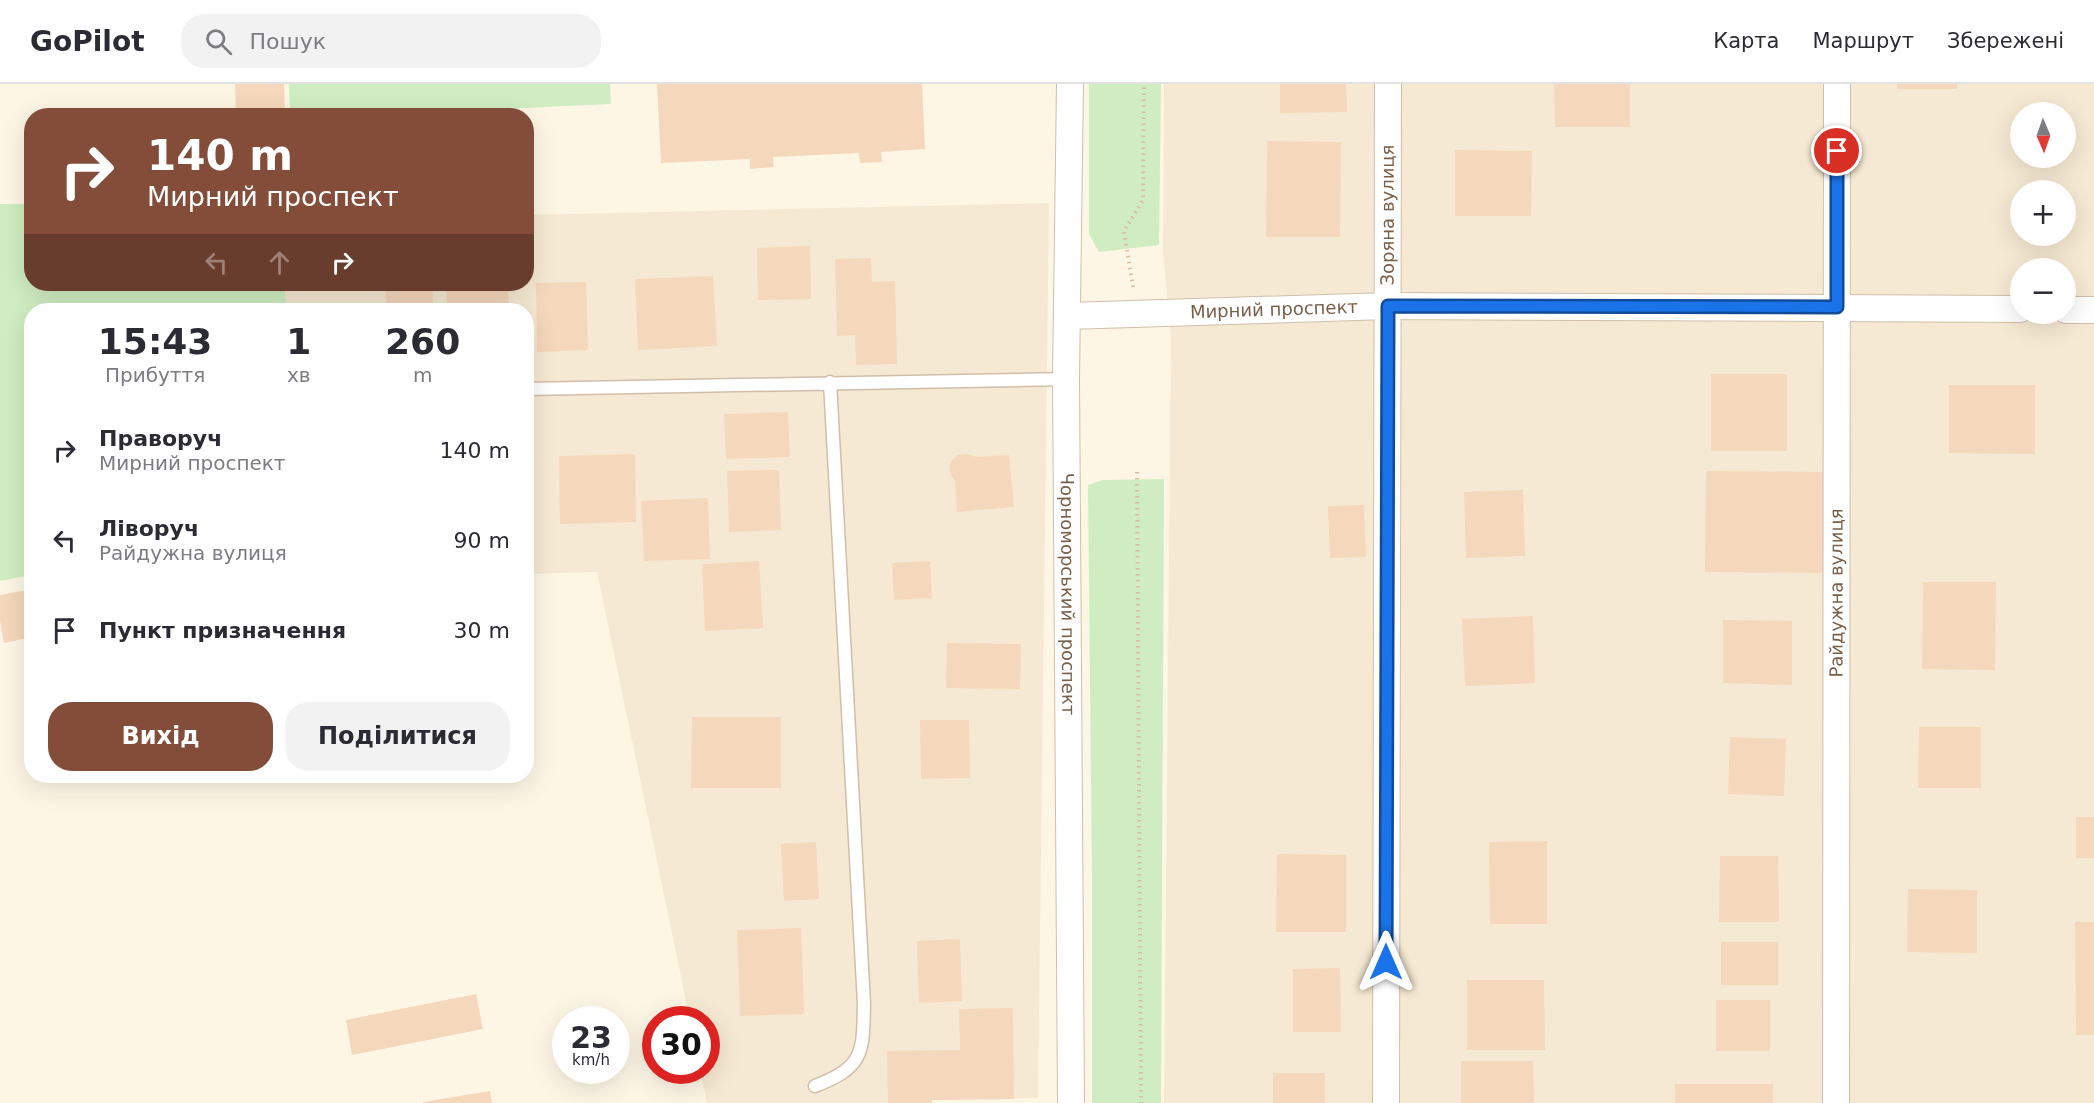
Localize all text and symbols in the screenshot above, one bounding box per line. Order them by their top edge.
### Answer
search box [181,14,601,68]
text: GoPilot [30,25,145,58]
icon: search [202,25,235,58]
text: Пошук [250,29,326,54]
text: Карта [1713,29,1779,53]
text: Маршрут [1812,29,1914,53]
text: Збережені [1947,29,2064,53]
north arrow [2010,102,2076,168]
map controls [2010,102,2076,324]
pin [1811,125,1862,176]
text: 140 m [147,131,293,180]
icon: right [48,132,126,210]
icon: arrive [1820,134,1853,167]
street label: Зоряна вулиця [1377,145,1398,285]
button: + [2010,180,2076,246]
text: Мирний проспект [147,181,399,212]
icon: left [200,246,233,279]
icon: ahead [263,246,296,279]
icon: right [326,246,359,279]
button: − [2010,258,2076,324]
street label: Мирний проспект [1190,296,1358,322]
text: 15:43 [98,321,212,362]
text: 1 [286,321,311,362]
text: 260 [385,321,460,362]
text: Прибуття [105,363,205,387]
text: хв [287,363,311,387]
text: m [413,363,432,387]
text: Праворуч [99,426,222,451]
icon: right [48,434,81,467]
text: 140 m [440,438,510,463]
text: Мирний проспект [99,451,286,475]
street label: Чорноморський проспект [1057,473,1079,715]
street label: Райдужна вулиця [1825,508,1847,678]
text: Ліворуч [99,516,199,541]
icon: left [48,524,81,557]
text: 90 m [454,528,510,553]
text: Райдужна вулиця [99,541,287,565]
icon: arrive [48,614,81,647]
text: Пункт призначення [99,618,346,643]
text: 30 m [454,618,510,643]
button: Вихід [48,702,273,771]
button: Поділитися [285,702,510,771]
position arrow [1354,930,1418,994]
speed limit sign: 30 [642,1006,720,1084]
text: 23 [570,1020,612,1055]
text: km/h [572,1051,610,1069]

